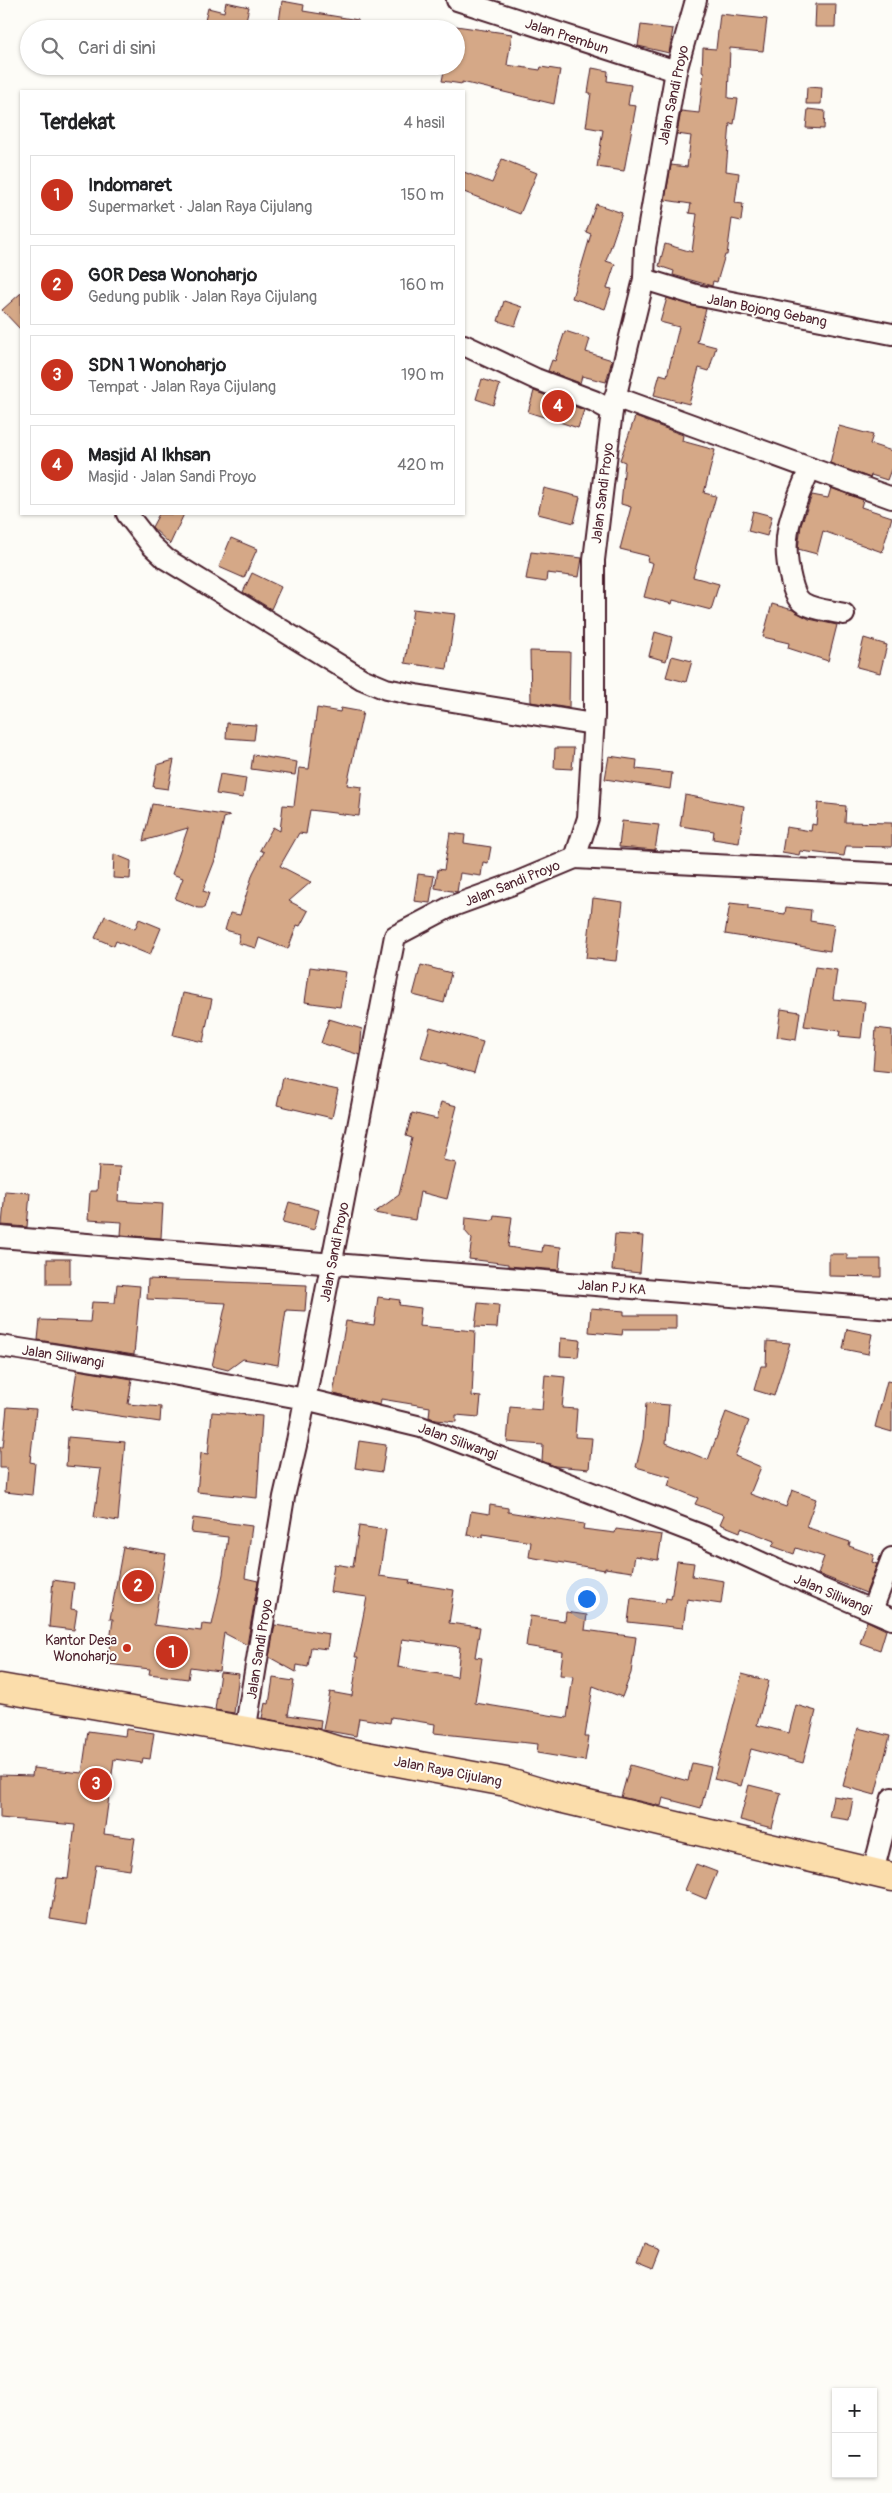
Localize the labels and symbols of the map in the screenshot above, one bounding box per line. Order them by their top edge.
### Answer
street label: Jalan Prembun [523,15,611,58]
street label: Jalan Sandi Proyo [655,43,692,146]
street label: Jalan Bojong Gebang [706,291,828,330]
pin: 4 [542,387,574,425]
street label: Jalan Sandi Proyo [588,441,617,544]
street label: Jalan Sandi Proyo [462,856,563,910]
street label: Jalan Sandi Proyo [316,1200,353,1303]
street label: Jalan PJ KA [577,1277,647,1298]
street label: Jalan Siliwangi [21,1342,106,1371]
street label: Jalan Siliwangi [416,1419,500,1464]
pin: 2 [122,1567,154,1605]
street label: Jalan Siliwangi [791,1570,875,1619]
your location [574,1586,600,1612]
street label: Jalan Sandi Proyo [243,1597,276,1700]
place label: Kantor Desa Wonoharjo [45,1632,117,1665]
pin: 1 [156,1633,188,1671]
marker: Kantor Desa Wonoharjo [121,1642,133,1654]
street label: Jalan Raya Cijulang [393,1753,503,1790]
pin: 3 [80,1765,112,1803]

